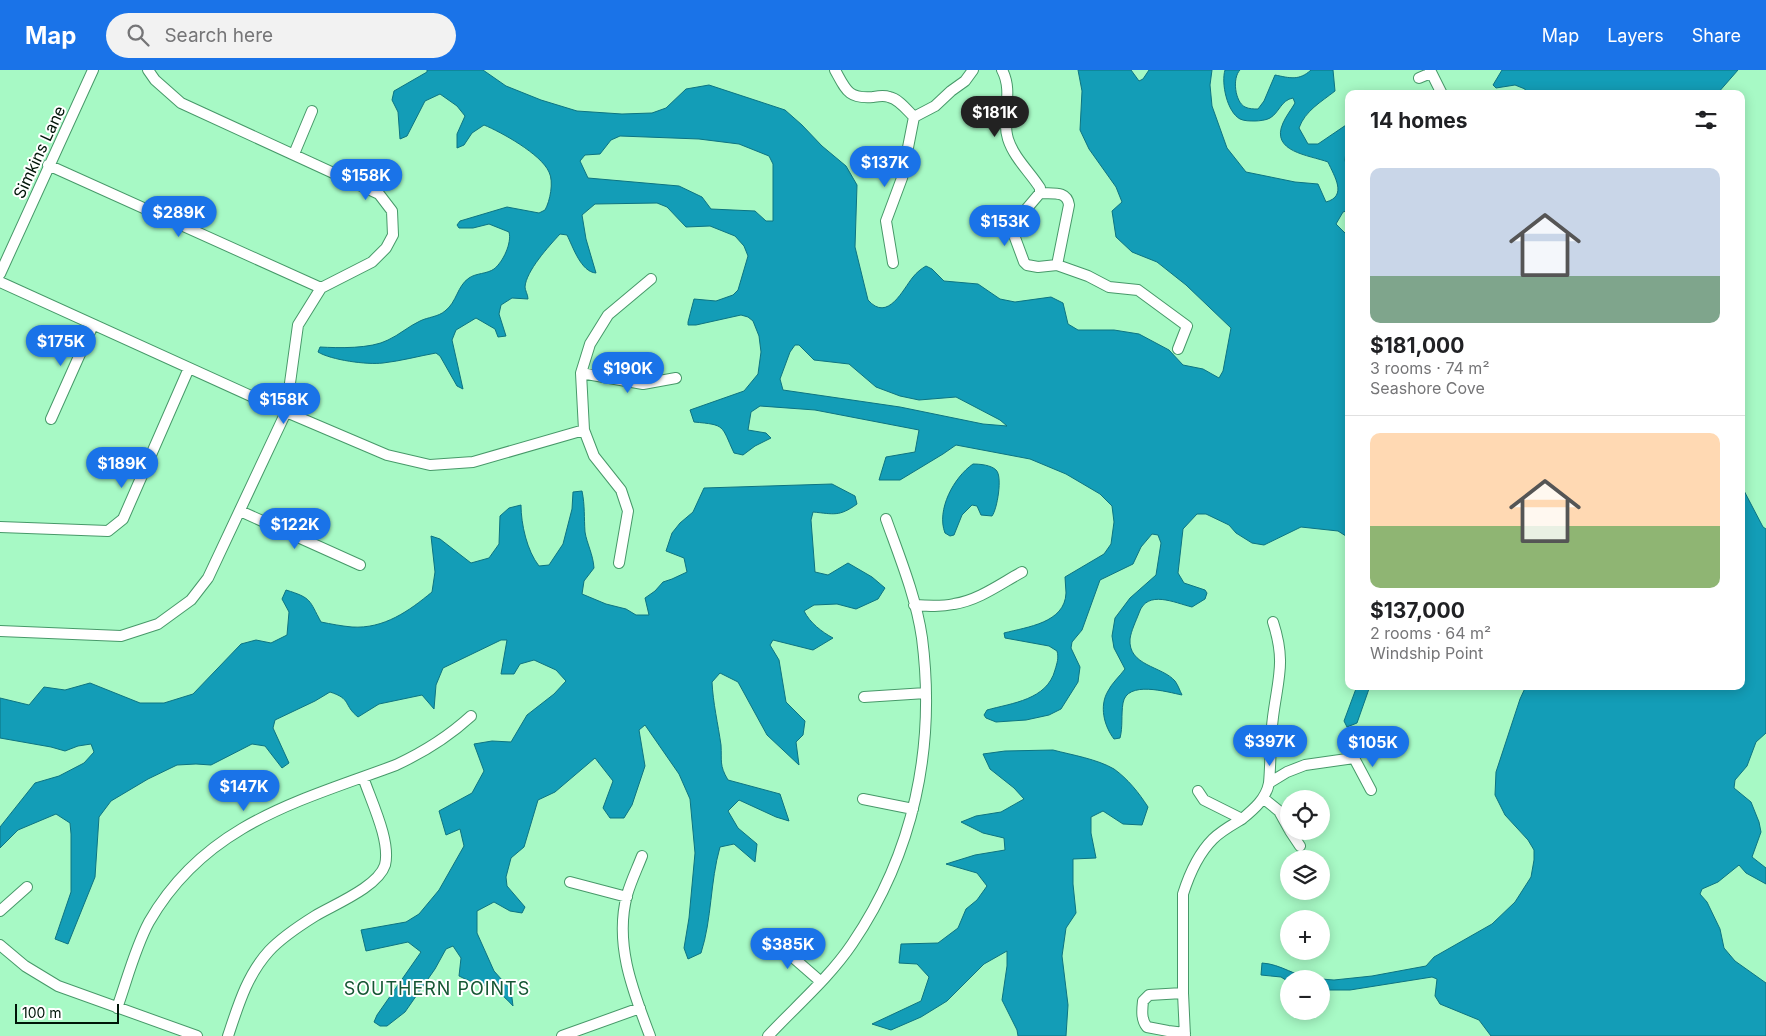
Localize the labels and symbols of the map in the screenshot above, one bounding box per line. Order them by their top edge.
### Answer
pin: $181K [960,96,1030,138]
street label: Simkins Lane [9,102,69,202]
pin: $137K [850,146,920,188]
pin: $158K [331,158,401,201]
pin: $289K [144,196,214,238]
pin: $153K [970,204,1040,247]
pin: $175K [26,324,96,367]
pin: $190K [593,352,663,394]
pin: $158K [249,382,319,425]
pin: $189K [87,446,157,489]
pin: $122K [260,508,330,550]
pin: $397K [1235,724,1305,767]
pin: $105K [1338,726,1408,768]
pin: $147K [209,770,279,812]
pin: $385K [753,928,823,970]
district label: SOUTHERN POINTS [344,978,530,999]
scale bar [15,1001,119,1024]

